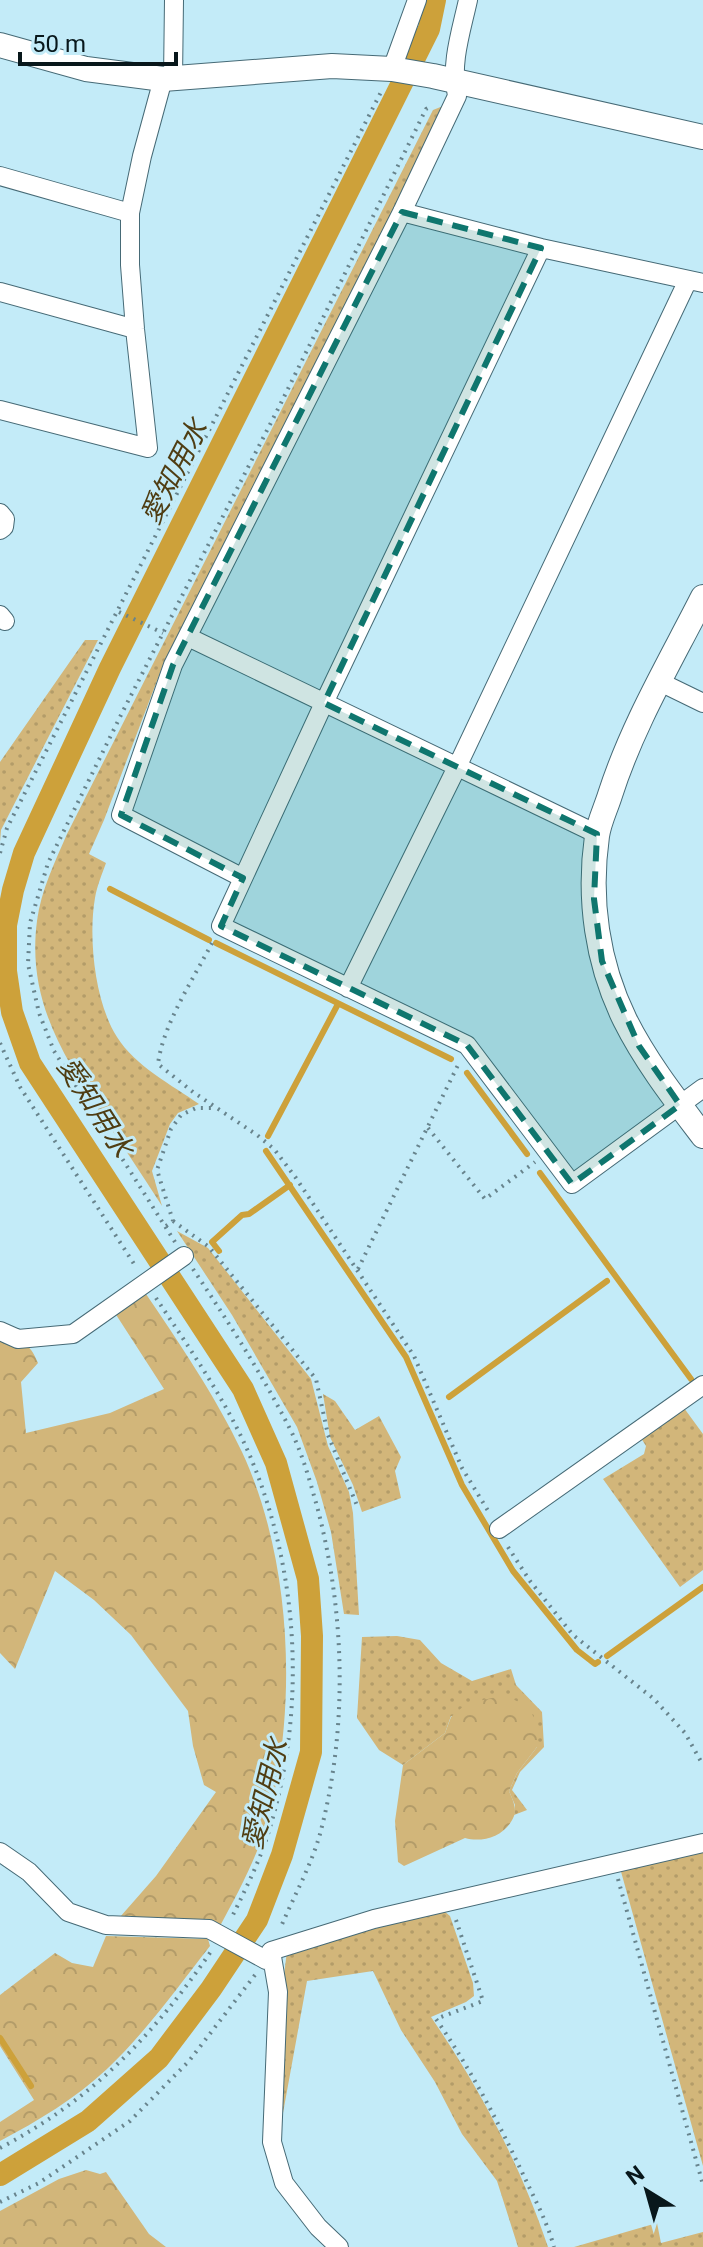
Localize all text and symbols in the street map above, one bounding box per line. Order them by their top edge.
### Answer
scale bar [20,16,176,66]
text: 50 m [32,30,86,58]
water label: 愛知用水 [134,412,215,529]
water label: 愛知用水 [51,1051,141,1165]
water label: 愛知用水 [235,1733,295,1852]
north arrow [607,2151,687,2231]
text: N [622,2161,649,2190]

